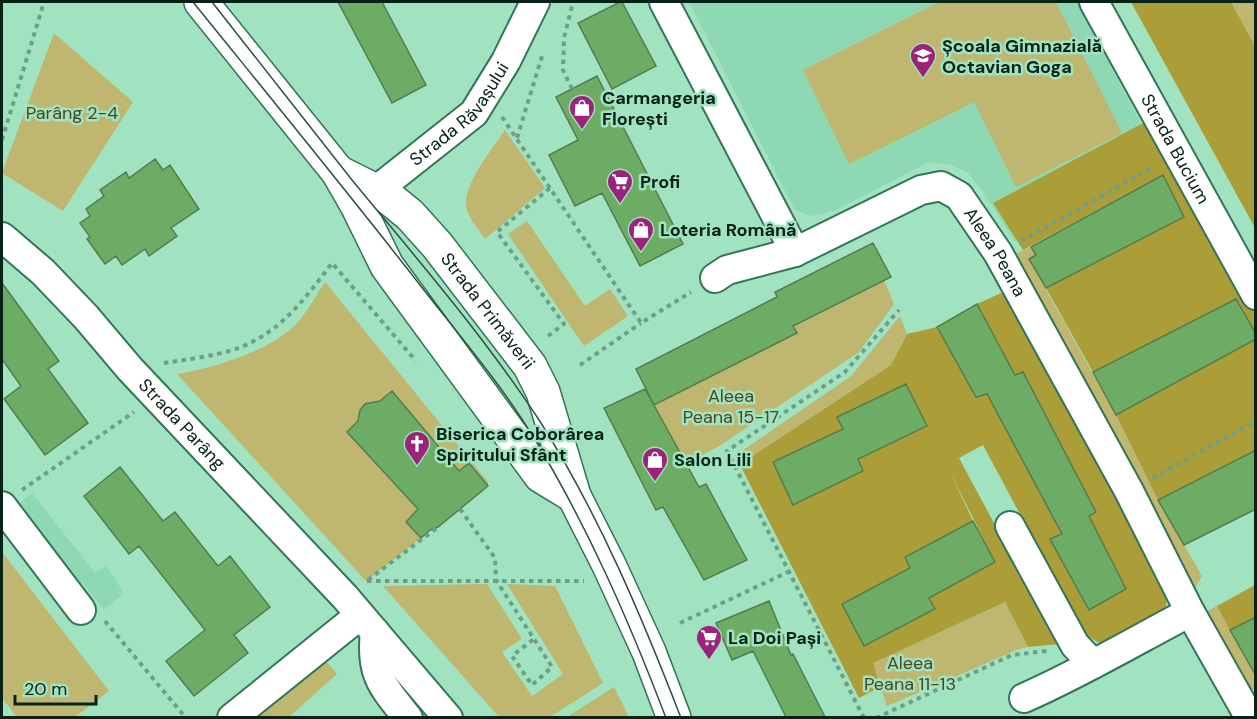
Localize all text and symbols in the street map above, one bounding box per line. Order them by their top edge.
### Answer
place label: Școala Gimnazială Octavian Goga [942,34,1102,79]
school or university icon: Școala Gimnazială Octavian Goga [908,41,938,79]
street label: Strada Răvașului [405,58,514,171]
place label: Carmangeria Florești [602,86,716,131]
street label: Strada Bucium [1135,90,1215,208]
shop icon: Carmangeria Florești [567,93,597,131]
park label: Parâng 2-4 [26,101,118,125]
supermarket icon: Profi [605,167,635,205]
place label: Profi [640,170,680,194]
street label: Aleea Peana [958,203,1032,301]
shop icon: Loteria Română [626,215,656,253]
place label: Loteria Română [660,218,797,242]
street label: Strada Primăverii [435,248,540,374]
street label: Strada Parâng [133,373,231,475]
park label: Aleea Peana 15-17 [683,384,779,429]
place label: Biserica Coborârea Spiritului Sfânt [436,422,604,467]
church icon: Biserica Coborârea Spiritului Sfânt [402,429,432,467]
shop icon: Salon Lili [640,445,670,483]
place label: Salon Lili [674,448,751,472]
supermarket icon: La Doi Pași [694,623,724,661]
place label: La Doi Pași [728,626,821,650]
park label: Aleea Peana 11-13 [864,651,956,696]
scale bar [15,668,96,706]
text: 20 m [24,677,67,701]

